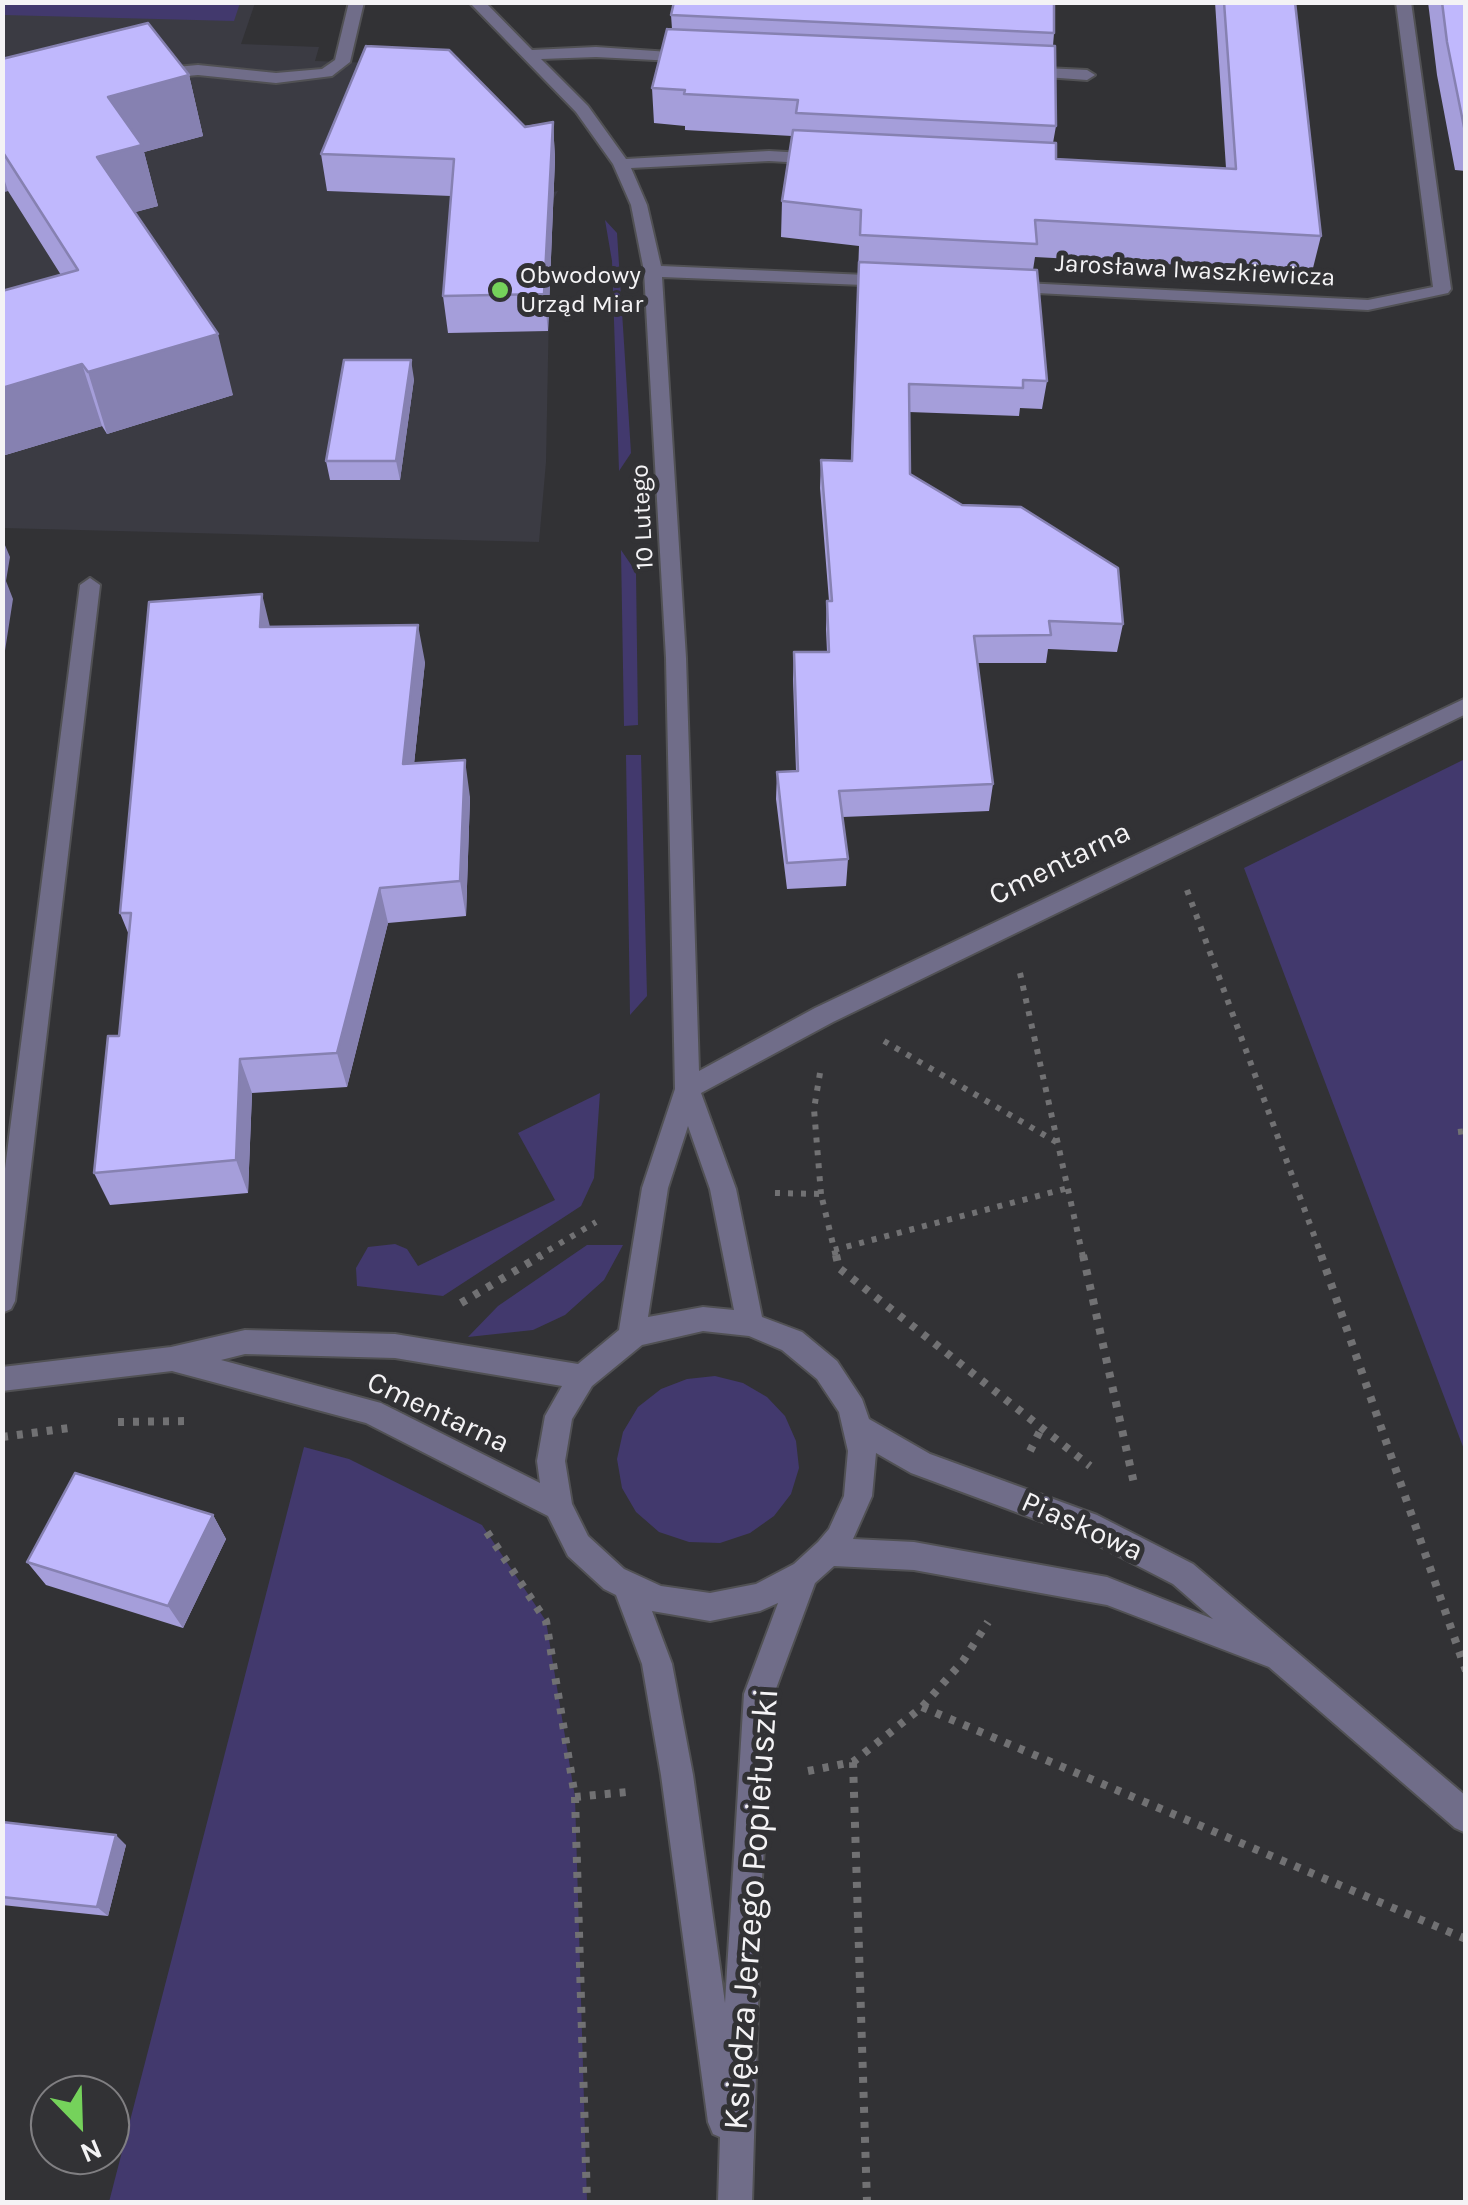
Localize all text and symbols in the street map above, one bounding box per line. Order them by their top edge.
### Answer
street label: Jarosława Iwaszkiewicza [1054,249,1336,293]
place label: Obwodowy Urząd Miar [520,261,643,320]
marker: Obwodowy Urząd Miar [489,279,511,301]
street label: 10 Lutego [625,463,661,571]
street label: Cmentarna [983,814,1137,914]
street label: Cmentarna [361,1364,515,1462]
street label: Piaskowa [1016,1484,1148,1570]
street label: Księdza Jerzego Popiełuszki [716,1687,788,2131]
north arrow [30,2075,130,2175]
text: N [75,2132,107,2170]

